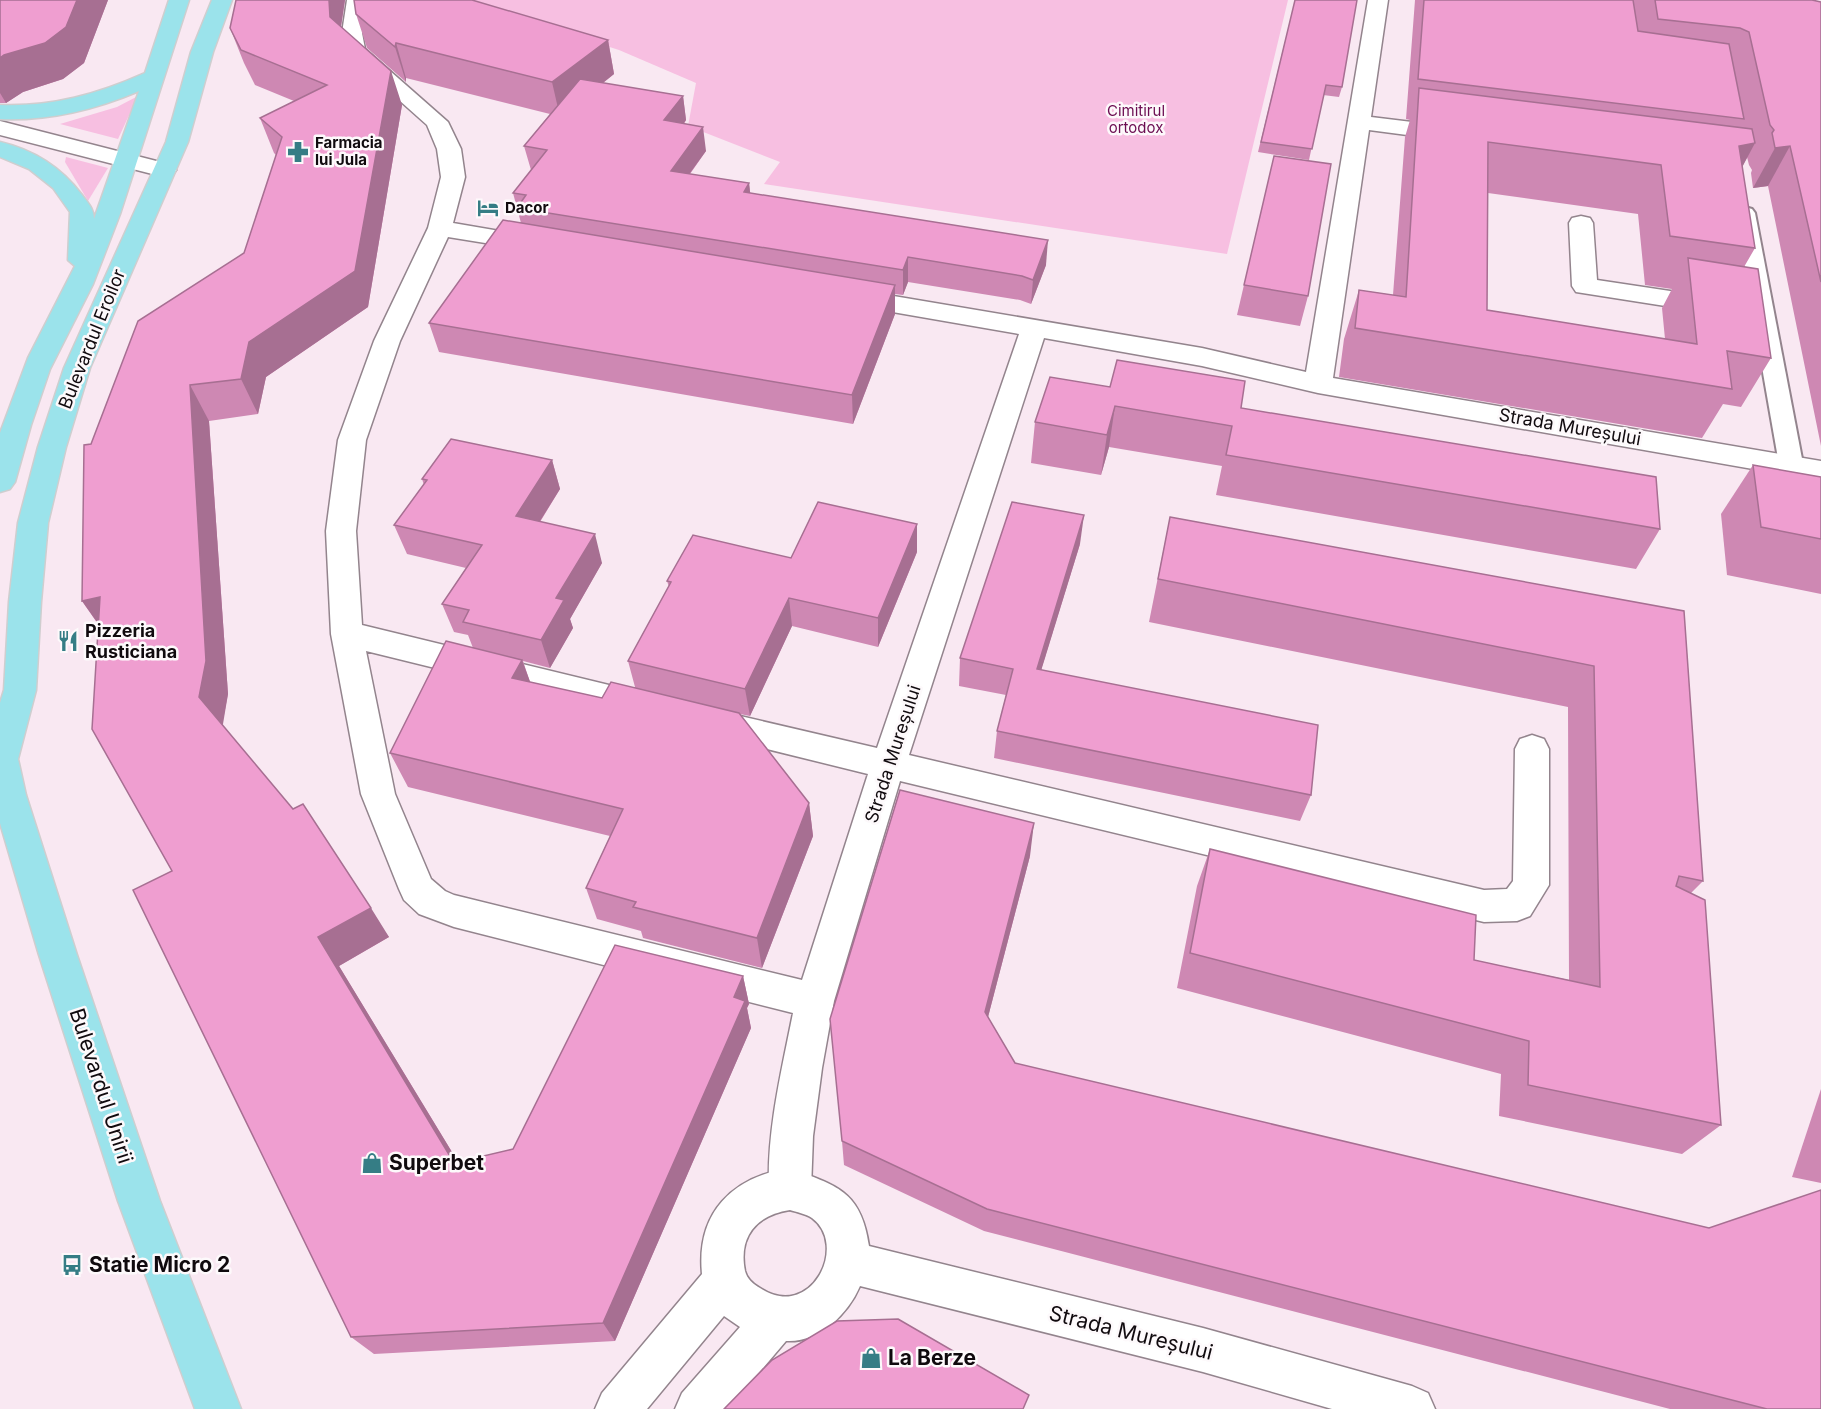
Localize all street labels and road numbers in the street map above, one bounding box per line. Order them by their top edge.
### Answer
street label: Bulevardul Eroilor [54,266,129,412]
street label: Strada Mureșului [1497,404,1643,450]
street label: Strada Mureșului [860,682,926,826]
street label: Bulevardul Unirii [65,1005,138,1167]
street label: Strada Mureșului [1047,1300,1216,1365]

